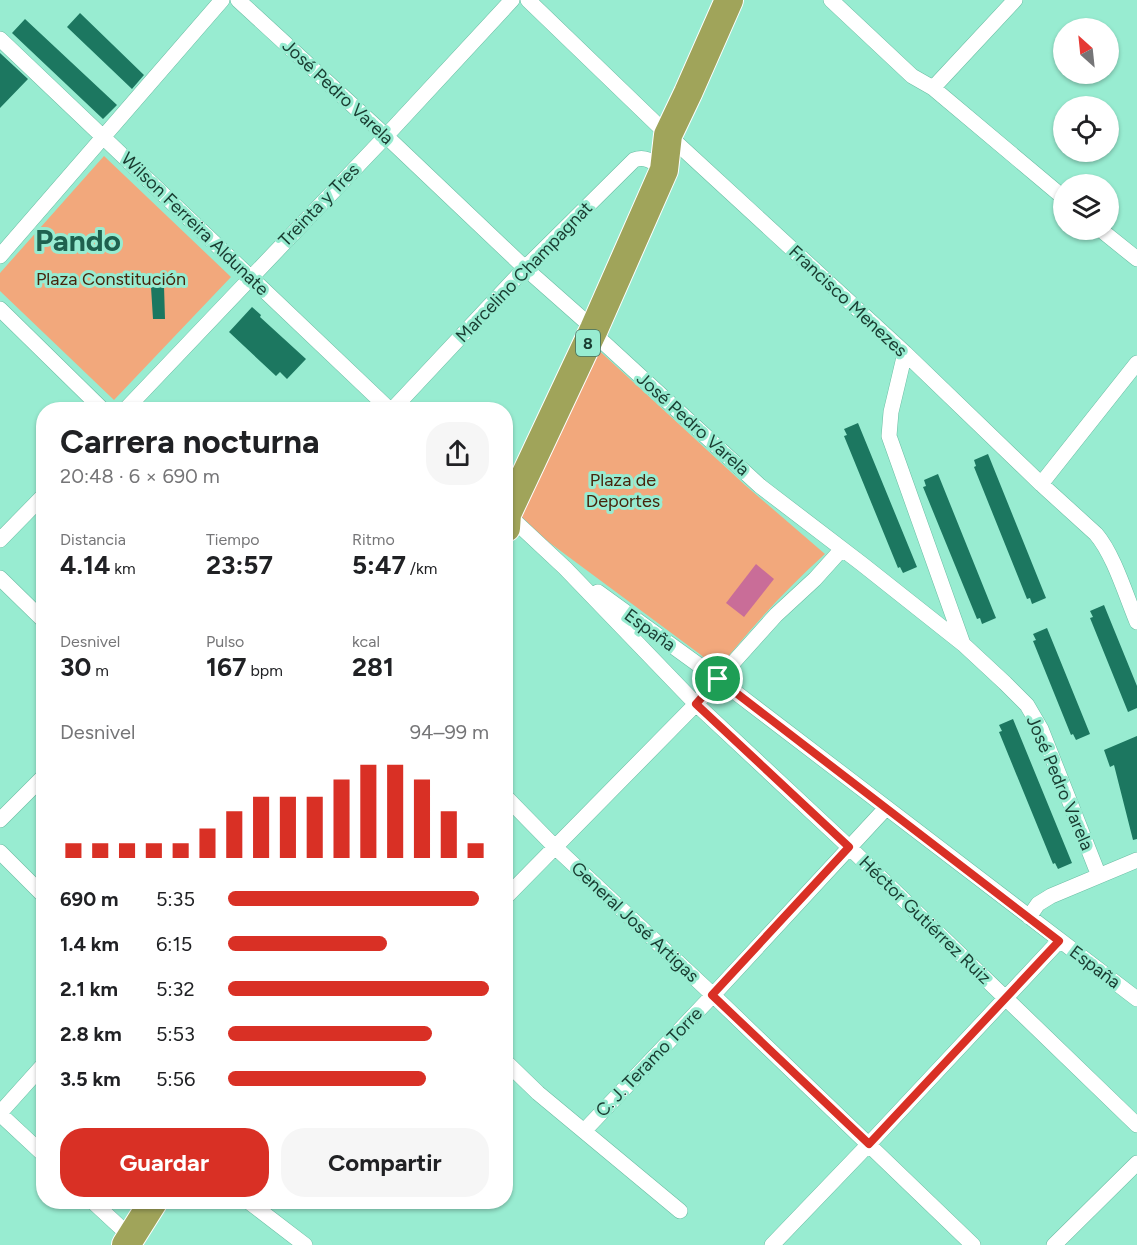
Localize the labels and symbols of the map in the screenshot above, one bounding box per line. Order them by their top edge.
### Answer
north arrow [1053,18,1119,84]
street label: José Pedro Varela [278,35,398,149]
street label: Wilson Ferreira Aldunate [117,148,273,300]
street label: Treinta y Tres [274,159,364,251]
street label: Marcelino Champagnat [451,197,597,347]
district label: Pando [35,222,121,259]
street label: Francisco Menezes [784,241,912,361]
park label: Plaza Constitución [36,268,186,290]
road number: 8 [576,330,600,356]
street label: José Pedro Varela [632,368,754,480]
park label: Plaza de Deportes [586,469,660,512]
street label: España [620,604,680,656]
pin [692,653,743,704]
street label: José Pedro Varela [1022,712,1098,854]
street label: Héctor Gutiérrez Ruiz [854,851,996,989]
street label: General José Artigas [566,857,704,987]
street label: España [1065,941,1125,993]
street label: C. J. Teramo Torre [591,1002,707,1121]

